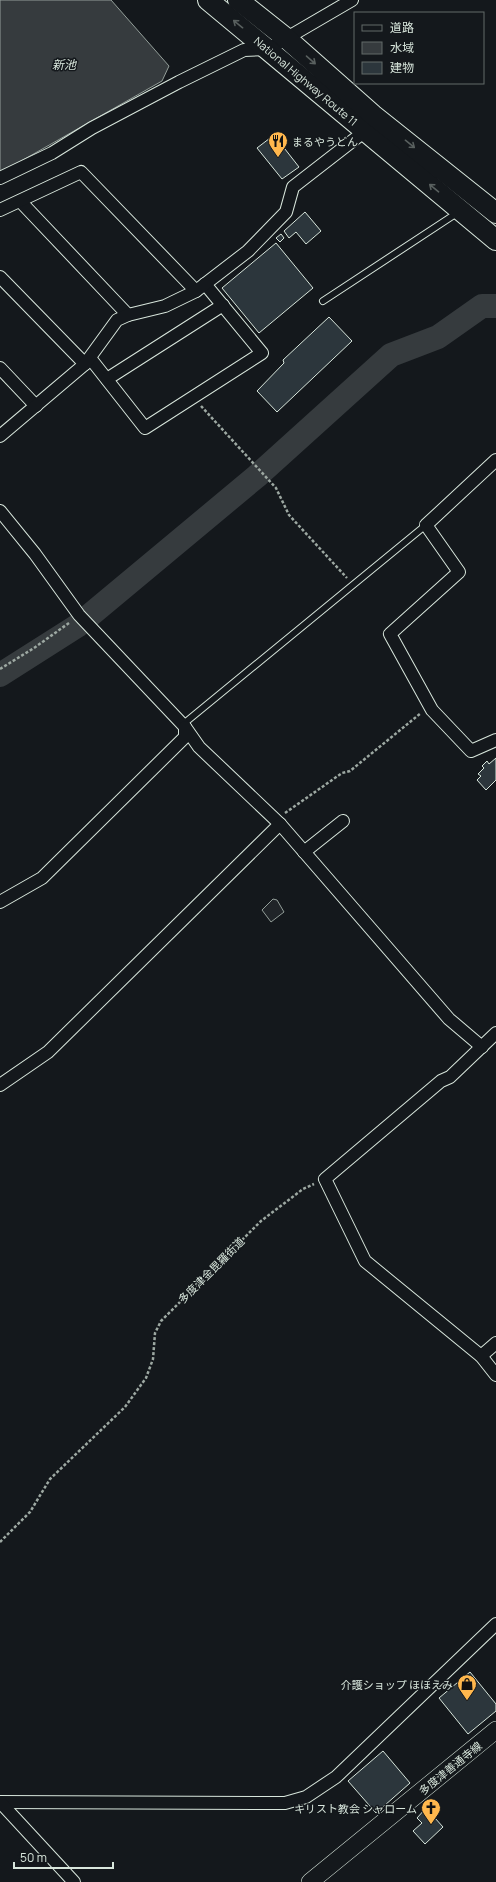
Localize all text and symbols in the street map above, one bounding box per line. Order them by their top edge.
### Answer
legend [354,12,484,84]
text: 道路 [390,19,414,36]
one-way arrow [232,20,243,28]
street label: National Highway Route 11 [251,33,361,129]
text: 水域 [390,39,414,56]
water label: 新池 [52,56,77,73]
one-way arrow [306,56,317,65]
text: 建物 [390,59,414,76]
restaurant icon: まるやうどん [267,130,289,158]
place label: まるやうどん [292,134,358,149]
one-way arrow [405,140,416,149]
one-way arrow [428,184,439,193]
street label: 多度津金毘羅街道 [175,1234,247,1306]
shop icon: 介護ショップ ほほえみ [456,1673,478,1701]
place label: 介護ショップ ほほえみ [341,1677,453,1692]
street label: 多度津善通寺線 [415,1738,485,1798]
church icon: キリスト教会 シャローム [420,1797,442,1825]
place label: キリスト教会 シャローム [294,1801,417,1816]
scale bar [14,1844,113,1870]
text: 50 m [20,1849,47,1866]

